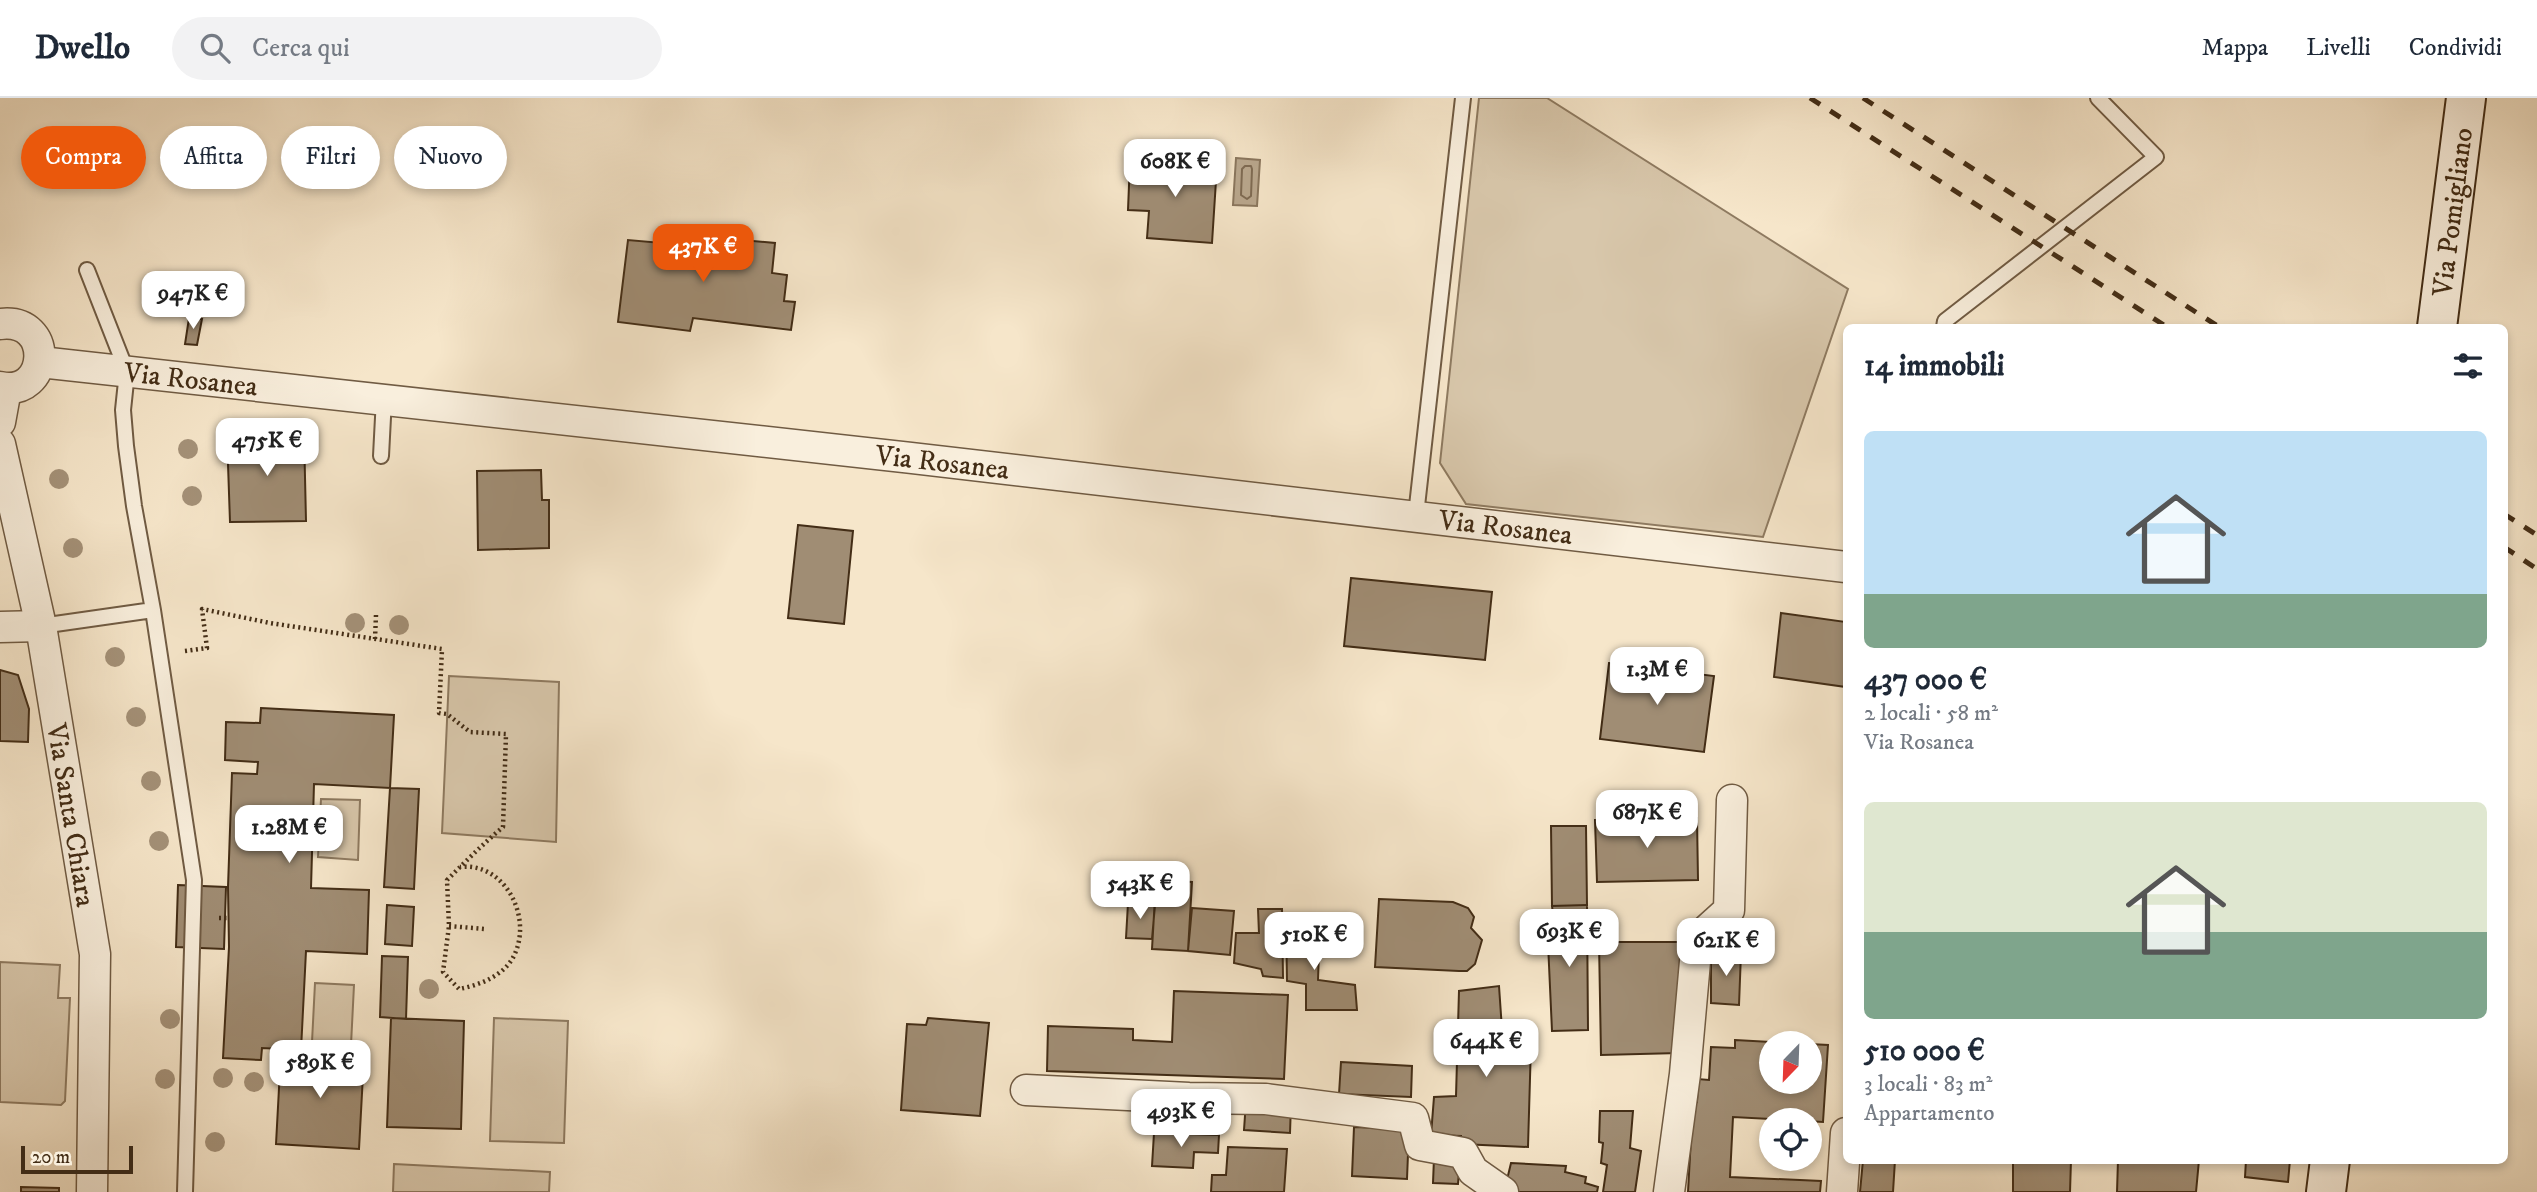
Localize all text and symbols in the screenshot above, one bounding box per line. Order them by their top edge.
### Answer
search box [172,17,662,80]
text: Dwello [35,28,130,69]
icon: search [196,29,234,67]
text: Cerca qui [252,32,350,65]
text: Mappa [2202,33,2268,63]
text: Livelli [2306,33,2371,63]
text: Condividi [2409,33,2502,63]
chip: Compra [21,126,146,189]
chip: Affitta [160,126,267,189]
chip: Filtri [281,126,380,189]
chip: Nuovo [394,126,507,189]
street label: Via Pomigliano [2425,126,2481,299]
pin: 608K € [1118,140,1232,199]
text: 608K € [1140,147,1210,176]
pin: 437K € [646,225,760,284]
text: 437K € [669,232,737,261]
pin: 947K € [136,272,250,331]
text: 947K € [158,279,228,308]
icon: filters [2449,347,2487,385]
text: 14 immobili [1864,348,2005,385]
street label: Via Rosanea [121,355,260,404]
pin: 475K € [210,418,324,478]
text: 475K € [232,426,302,455]
street label: Via Rosanea [873,438,1011,488]
icon: home [2113,476,2239,602]
street label: Via Rosanea [1436,502,1574,553]
pin: 1.3M € [1600,648,1714,707]
text: 1.3M € [1626,655,1688,684]
text: 437 000 € [1864,662,1987,699]
text: 2 locali · 58 m² [1864,699,1998,728]
street label: Via Santa Chiara [38,720,103,910]
text: Via Rosanea [1864,728,1974,757]
pin: 687K € [1590,790,1704,850]
text: 687K € [1612,798,1682,827]
pin: 1.28M € [224,806,354,865]
text: 1.28M € [251,813,327,842]
icon: home [2113,847,2239,973]
pin: 543K € [1083,862,1197,921]
text: 543K € [1107,869,1173,898]
pin: 693K € [1512,910,1626,969]
pin: 510K € [1257,912,1371,972]
text: 693K € [1536,917,1602,946]
pin: 621K € [1669,918,1783,978]
text: 510K € [1281,920,1347,949]
text: 621K € [1693,926,1759,955]
pin: 644K € [1429,1020,1543,1079]
text: 644K € [1449,1027,1523,1056]
north arrow [1759,1031,1822,1094]
map controls [1759,1031,1822,1171]
text: 510 000 € [1864,1033,1985,1070]
pin: 589K € [263,1040,377,1100]
text: 589K € [286,1048,354,1077]
text: 3 locali · 83 m² [1864,1070,1993,1099]
pin: 493K € [1124,1090,1238,1149]
text: 493K € [1147,1097,1215,1126]
text: Appartamento [1864,1099,1994,1128]
button: locate [1759,1108,1822,1171]
scale bar [21,1143,133,1175]
text: 20 m [32,1146,70,1169]

